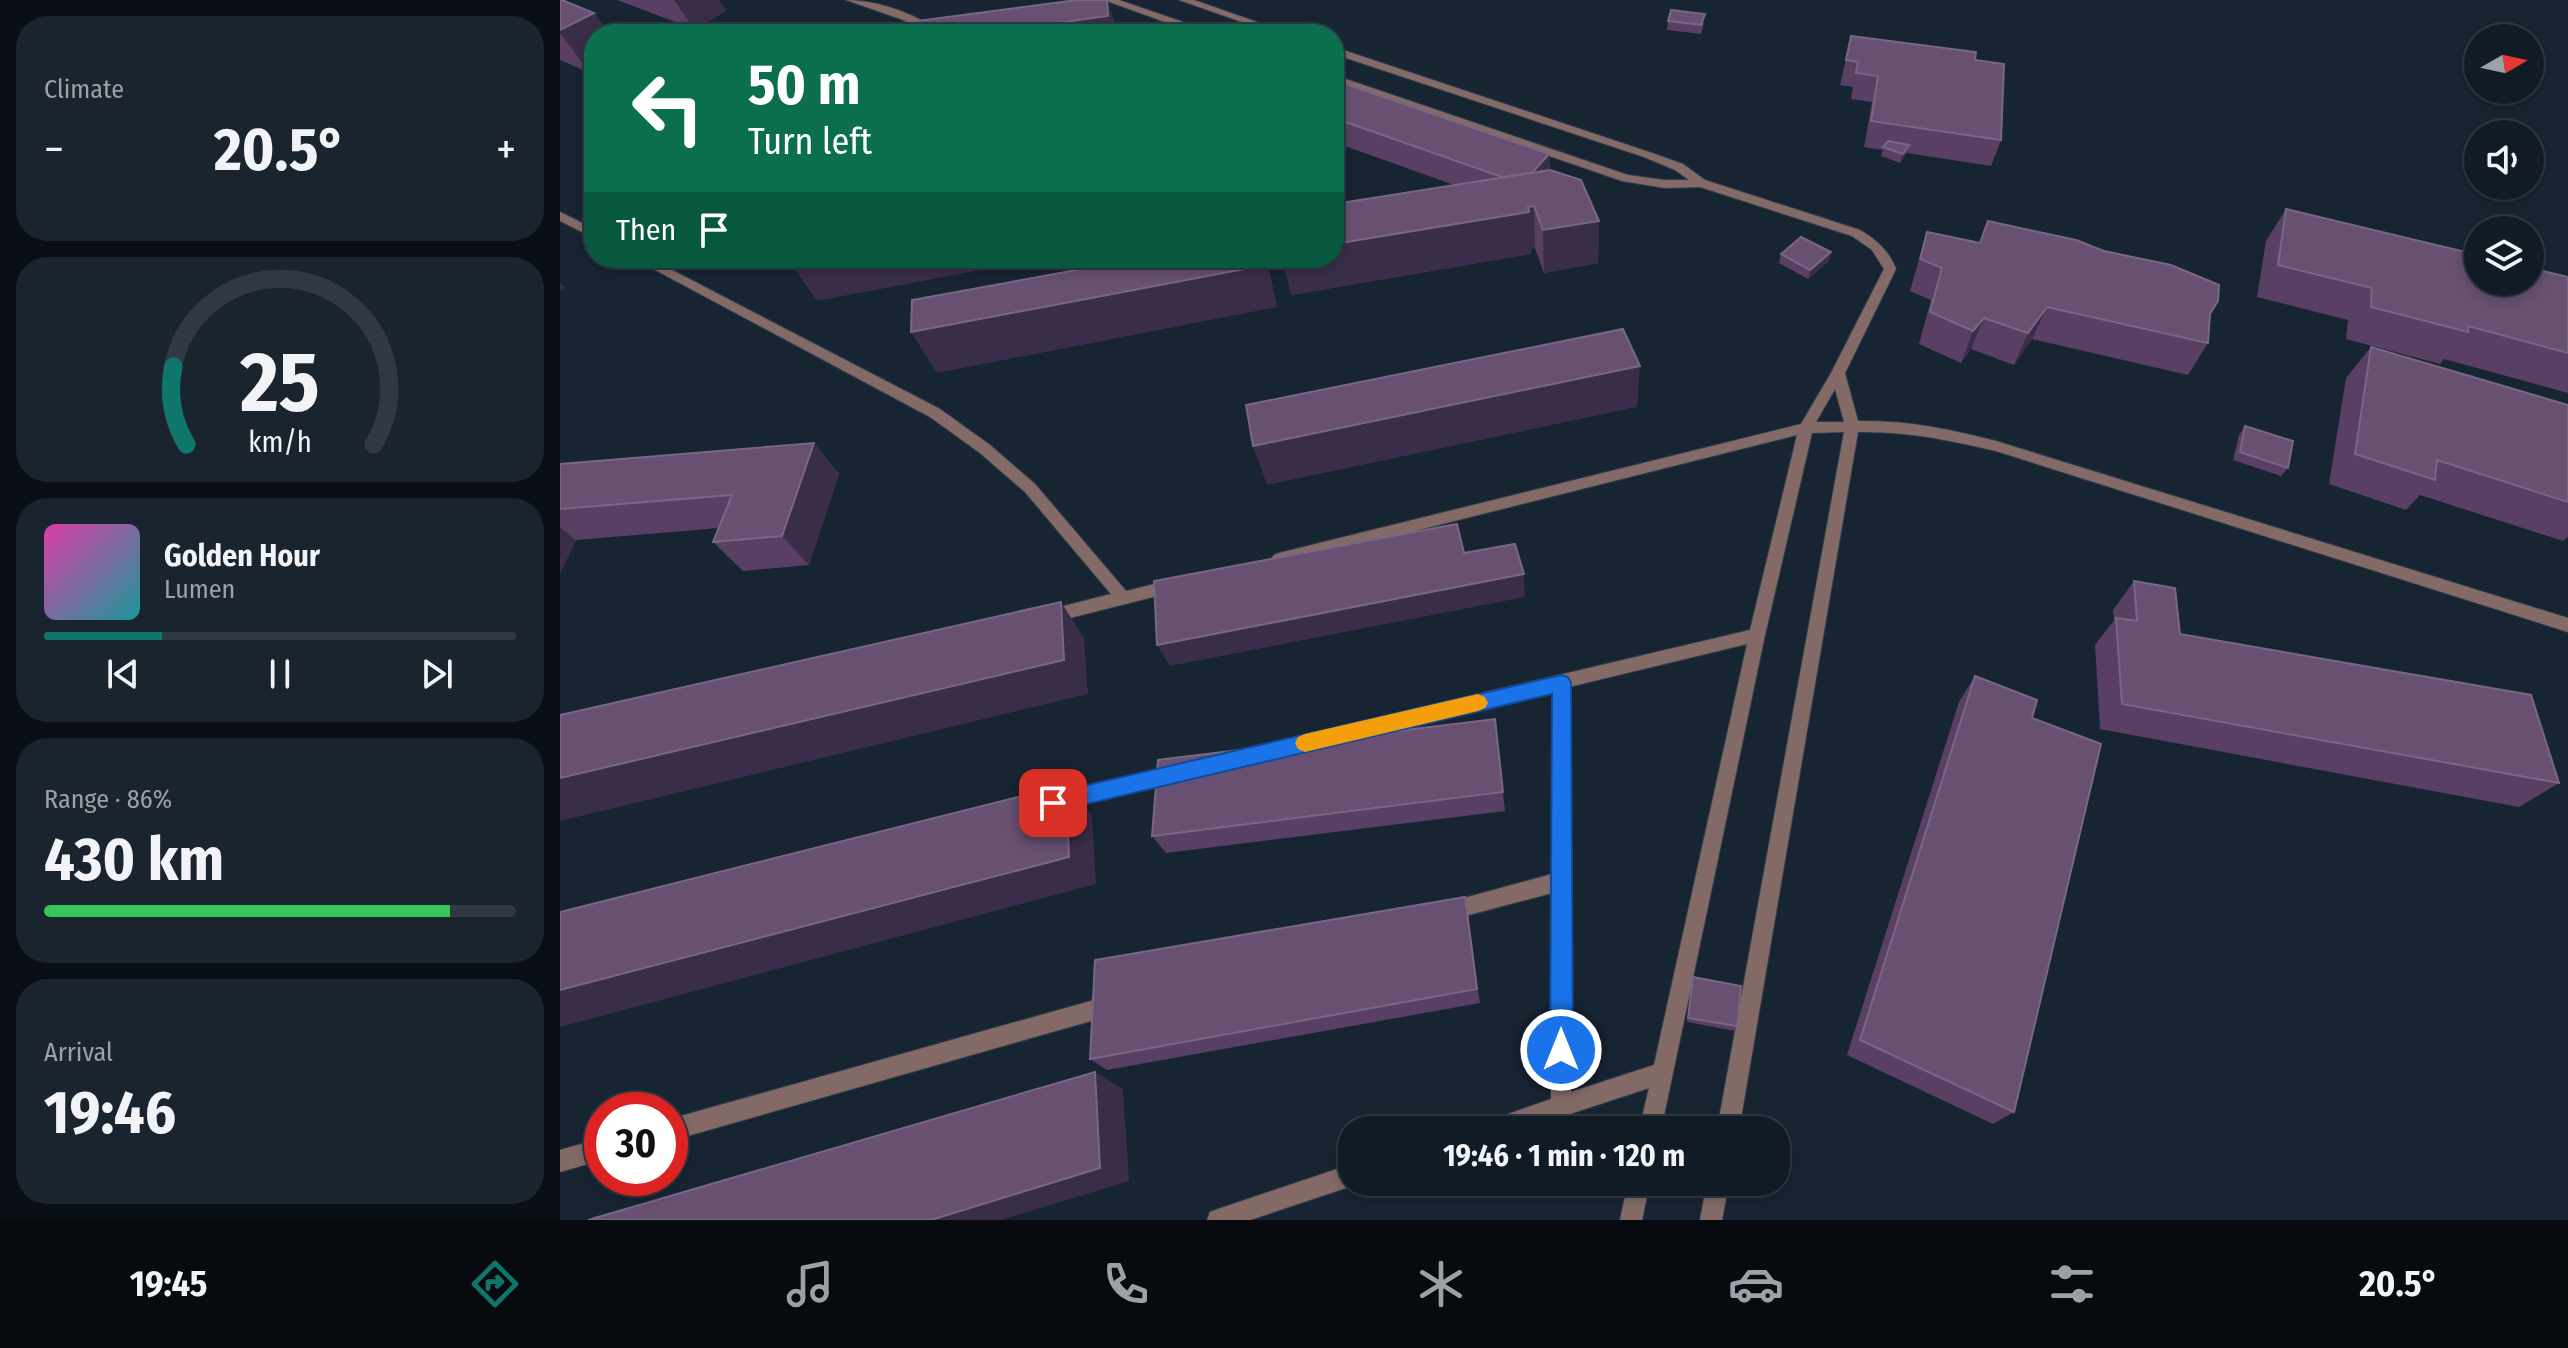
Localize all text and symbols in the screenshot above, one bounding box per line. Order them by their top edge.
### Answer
north arrow [2464,24,2544,104]
map controls [2464,24,2544,296]
text: 50 m [748,52,860,119]
icon: left [616,56,720,160]
text: Climate [44,74,124,105]
text: 20.5° [214,114,346,186]
text: Turn left [748,120,872,164]
button: sound [2464,120,2544,200]
text: − [44,123,64,176]
text: + [496,123,516,176]
icon: arrive [692,208,736,252]
text: Then [616,212,676,248]
button: layers [2464,216,2544,296]
text: 25 [239,333,320,433]
text: km/h [248,425,312,460]
text: Golden Hour [164,538,320,574]
text: Lumen [164,574,235,605]
icon: previous [101,652,145,696]
icon: pause [258,652,302,696]
icon: next [415,652,459,696]
pin [1019,769,1087,837]
icon: arrive [1031,781,1075,825]
text: Range · 86% [44,784,172,815]
text: 430 km [44,824,224,896]
position arrow [1519,1008,1603,1092]
text: Arrival [44,1037,113,1068]
text: 19:46 [44,1077,176,1149]
speed limit sign: 30 [584,1092,688,1196]
text: 19:46 · 1 min · 120 m [1443,1138,1685,1174]
icon: directions [467,1256,523,1312]
icon: music [782,1256,838,1312]
icon: phone [1098,1256,1154,1312]
icon: climate [1413,1256,1469,1312]
icon: car [1728,1256,1784,1312]
icon: filters [2044,1256,2100,1312]
text: 19:45 [130,1262,207,1306]
text: 20.5° [2359,1262,2438,1306]

